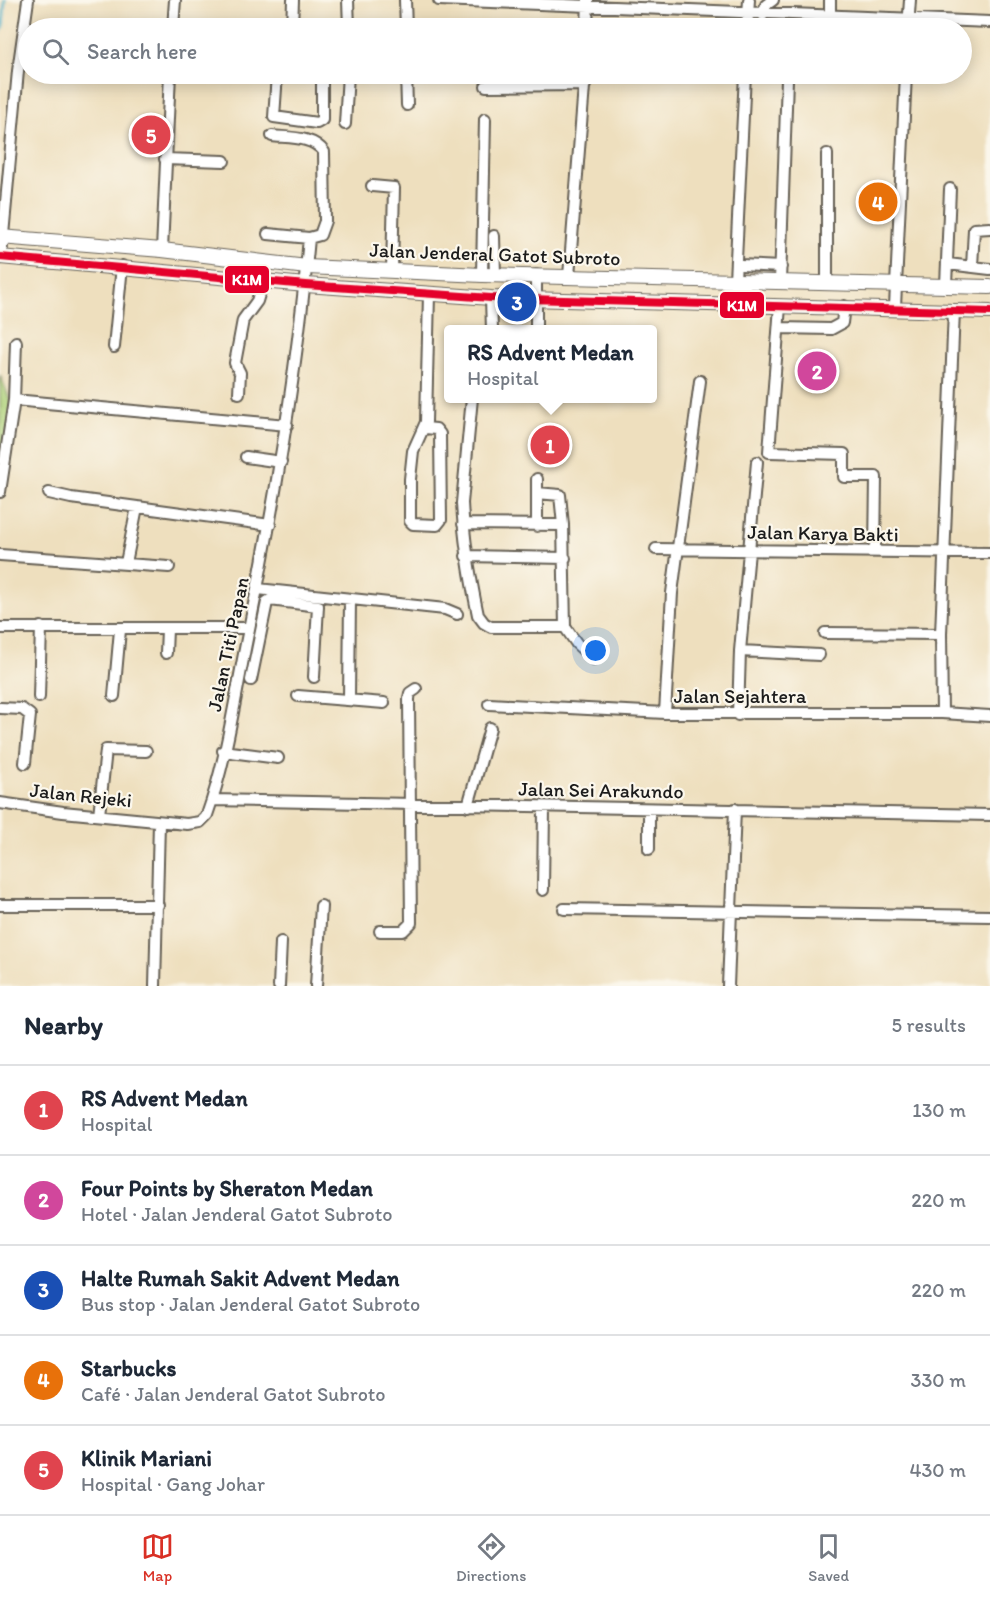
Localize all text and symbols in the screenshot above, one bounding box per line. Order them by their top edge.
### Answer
search box [18,18,972,84]
icon: search [39,35,72,68]
text: Search here [87,38,197,65]
pin: 5 [132,112,170,158]
pin: 4 [858,180,898,224]
street label: Jalan Jenderal Gatot Subroto [369,238,621,270]
line badge: K1M [224,265,270,294]
text: K1M [232,270,262,289]
pin: 3 [498,280,536,324]
line badge: K1M [719,291,765,319]
text: K1M [727,296,757,315]
popup [444,325,657,403]
text: RS Advent Medan [467,339,634,366]
pin: 2 [798,348,836,394]
text: Hospital [467,366,539,390]
pin: 1 [530,422,570,468]
street label: Jalan Karya Bakti [747,520,899,546]
street label: Jalan Titi Papan [202,574,254,714]
your location [581,636,610,665]
street label: Jalan Sejahtera [674,684,807,708]
street label: Jalan Sei Arakundo [518,777,684,803]
street label: Jalan Rejeki [29,778,133,812]
text: Nearby [24,1009,103,1041]
text: 5 results [892,1013,966,1037]
text: RS Advent Medan [81,1085,248,1112]
text: 1 [39,1098,48,1122]
text: 130 m [912,1098,966,1122]
text: Hospital [81,1112,153,1136]
text: Four Points by Sheraton Medan [81,1175,373,1202]
text: 2 [38,1188,49,1212]
text: 220 m [911,1188,966,1212]
text: Hotel · Jalan Jenderal Gatot Subroto [81,1202,392,1226]
text: Halte Rumah Sakit Advent Medan [81,1265,399,1292]
text: 3 [38,1278,49,1302]
text: 220 m [911,1278,966,1302]
text: Bus stop · Jalan Jenderal Gatot Subroto [81,1292,420,1316]
text: Starbucks [81,1355,176,1382]
text: 4 [37,1368,50,1392]
text: 330 m [911,1368,966,1392]
text: Café · Jalan Jenderal Gatot Subroto [81,1382,386,1406]
text: Klinik Mariani [81,1445,212,1472]
text: 5 [38,1458,49,1482]
text: 430 m [909,1458,966,1482]
text: Hospital · Gang Johar [81,1472,265,1496]
tab: Map [141,1530,174,1585]
tab: Directions [456,1530,526,1585]
tab: Saved [808,1530,849,1585]

